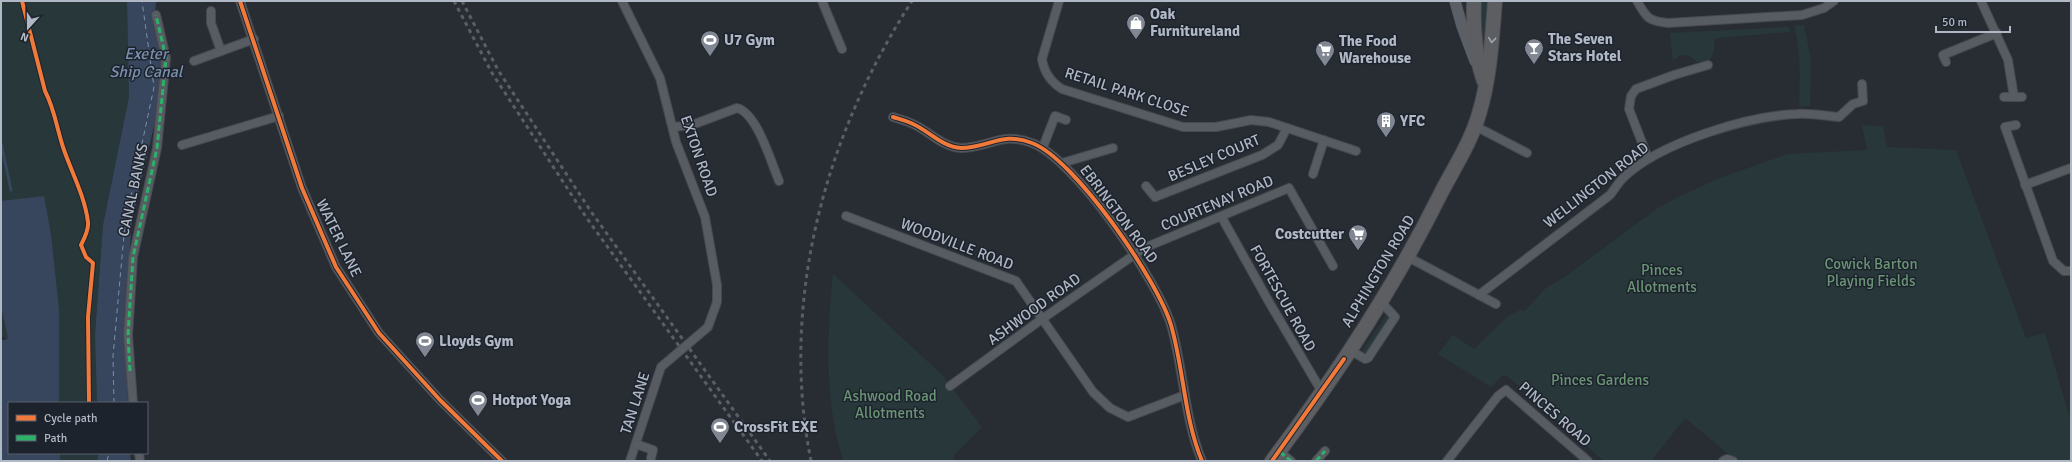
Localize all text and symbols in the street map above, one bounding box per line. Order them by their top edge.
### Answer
place label: Oak Furnitureland [1150,5,1240,40]
north arrow [8,8,48,48]
scale bar [1936,8,2010,34]
shop icon: Oak Furnitureland [1125,12,1147,40]
text: 50 m [1942,15,1967,30]
text: N [19,29,30,44]
sports icon: U7 Gym [699,29,721,57]
place label: The Seven Stars Hotel [1548,30,1622,65]
place label: U7 Gym [724,31,775,49]
place label: The Food Warehouse [1339,32,1411,67]
one-way arrow [1487,37,1496,43]
bar icon: The Seven Stars Hotel [1523,37,1545,65]
supermarket icon: The Food Warehouse [1314,39,1336,67]
water label: Exeter Ship Canal [109,44,184,82]
street label: RETAIL PARK CLOSE [1063,63,1191,121]
building icon: YFC [1375,110,1397,138]
place label: YFC [1399,112,1425,130]
street label: EXTON ROAD [677,113,721,199]
street label: BESLEY COURT [1165,130,1263,185]
street label: WELLINGTON ROAD [1540,138,1652,232]
street label: CANAL BANKS [114,142,152,238]
street label: EBRINGTON ROAD [1076,161,1162,267]
street label: COURTENAY ROAD [1158,171,1276,235]
street label: WATER LANE [312,196,366,280]
street label: ALPHINGTON ROAD [1337,212,1419,330]
street label: WOODVILLE ROAD [898,214,1016,274]
supermarket icon: Costcutter [1347,223,1369,251]
place label: Costcutter [1275,225,1344,243]
street label: FORTESCUE ROAD [1246,242,1320,354]
park label: Cowick Barton Playing Fields [1824,255,1918,290]
park label: Pinces Allotments [1627,261,1697,296]
street label: ASHWOOD ROAD [984,269,1084,349]
sports icon: Lloyds Gym [414,330,436,358]
place label: Lloyds Gym [439,332,514,350]
street label: TAN LANE [616,369,654,437]
park label: Pinces Gardens [1551,371,1649,389]
street label: PINCES ROAD [1515,378,1595,450]
park label: Ashwood Road Allotments [843,387,937,422]
sports icon: Hotpot Yoga [467,389,489,417]
place label: Hotpot Yoga [492,391,572,409]
legend [8,402,148,454]
text: Cycle path [44,411,97,426]
sports icon: CrossFit EXE [709,416,731,444]
place label: CrossFit EXE [734,418,818,436]
text: Path [44,431,67,446]

